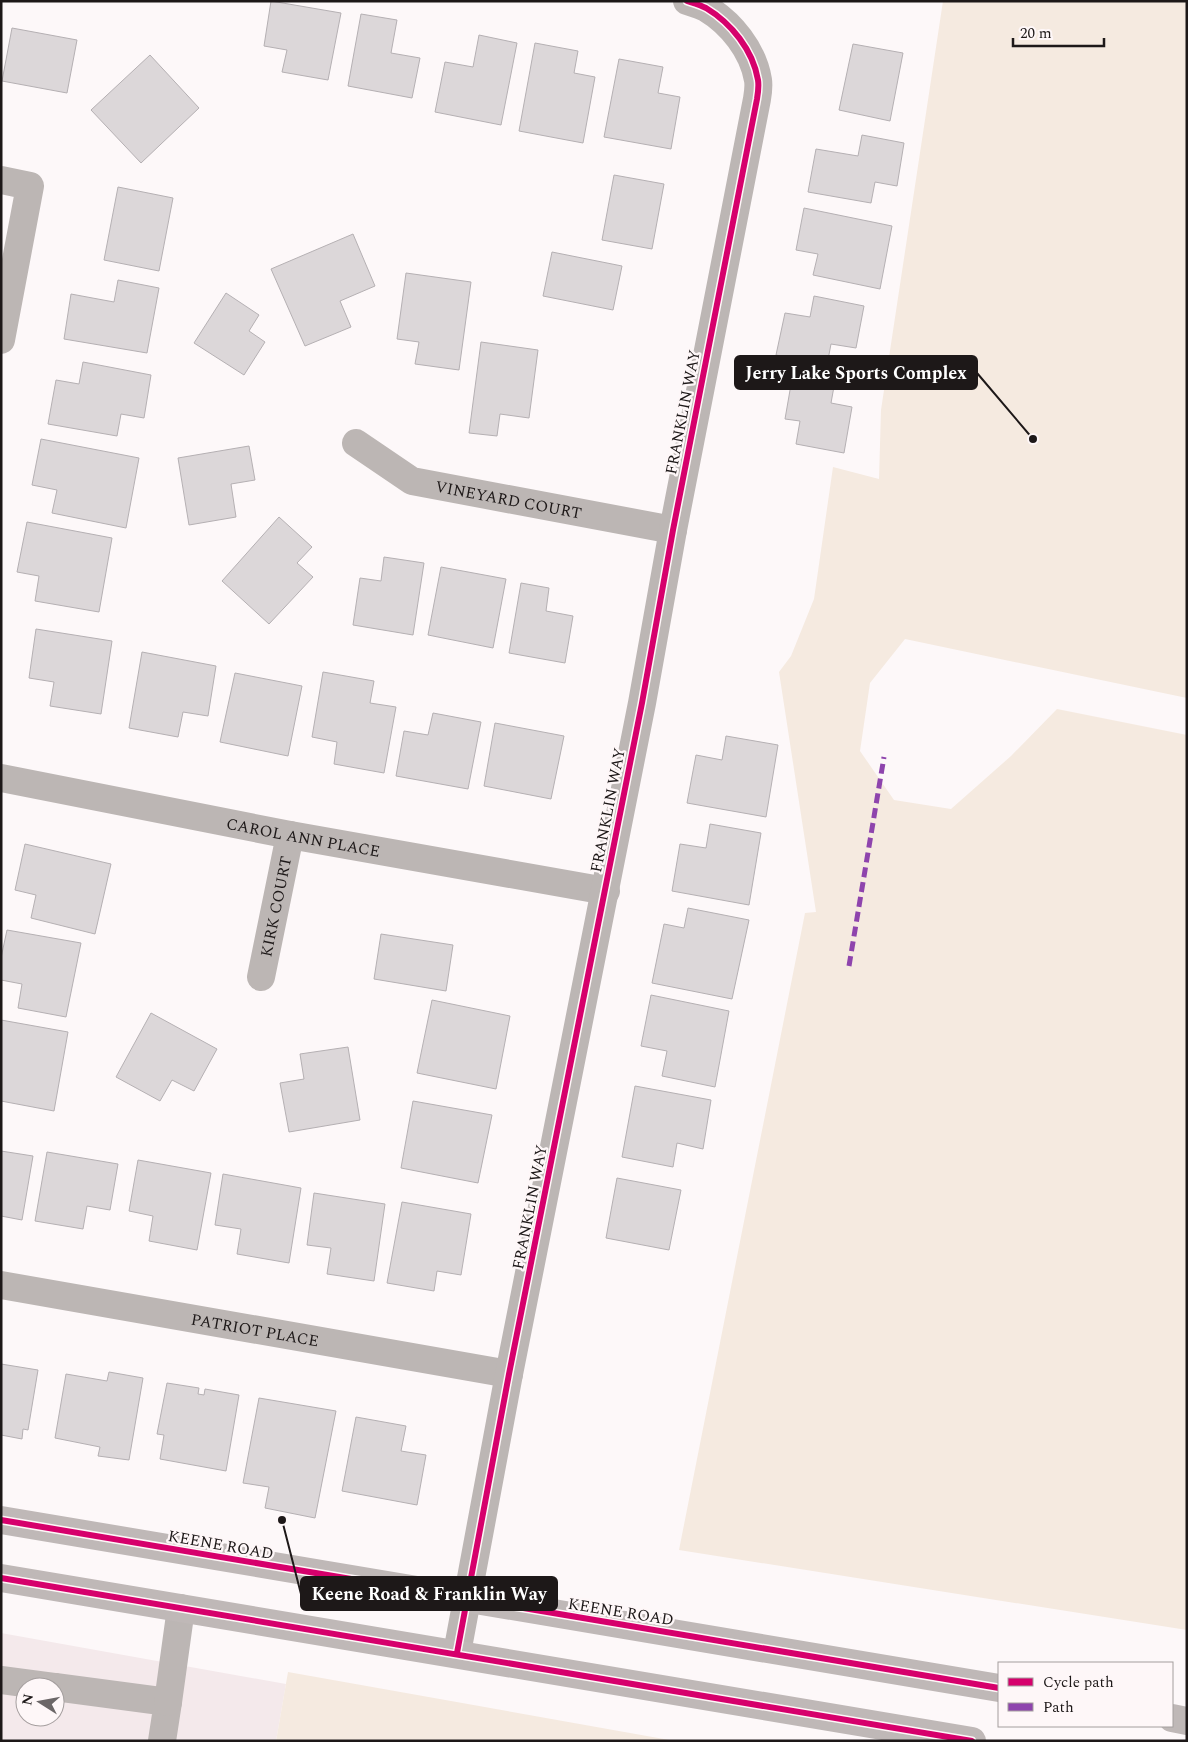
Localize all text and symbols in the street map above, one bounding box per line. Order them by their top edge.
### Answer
scale bar [1013,15,1104,47]
text: 20 m [1020,22,1052,45]
street label: FRANKLIN WAY [659,348,707,477]
callout: Jerry Lake Sports Complex [735,356,977,389]
text: Jerry Lake Sports Complex [745,360,967,387]
street label: VINEYARD COURT [433,475,584,526]
street label: FRANKLIN WAY [584,746,632,875]
street label: CAROL ANN PLACE [224,812,382,864]
street label: KIRK COURT [254,854,298,959]
street label: FRANKLIN WAY [506,1143,554,1272]
street label: PATRIOT PLACE [189,1308,321,1353]
street label: KEENE ROAD [166,1524,276,1566]
callout: Keene Road & Franklin Way [301,1577,557,1610]
text: Keene Road & Franklin Way [311,1581,548,1608]
street label: KEENE ROAD [566,1592,675,1632]
legend [998,1662,1173,1727]
text: Cycle path [1043,1671,1114,1694]
north arrow [15,1677,65,1727]
text: N [16,1692,39,1707]
text: Path [1043,1696,1074,1719]

